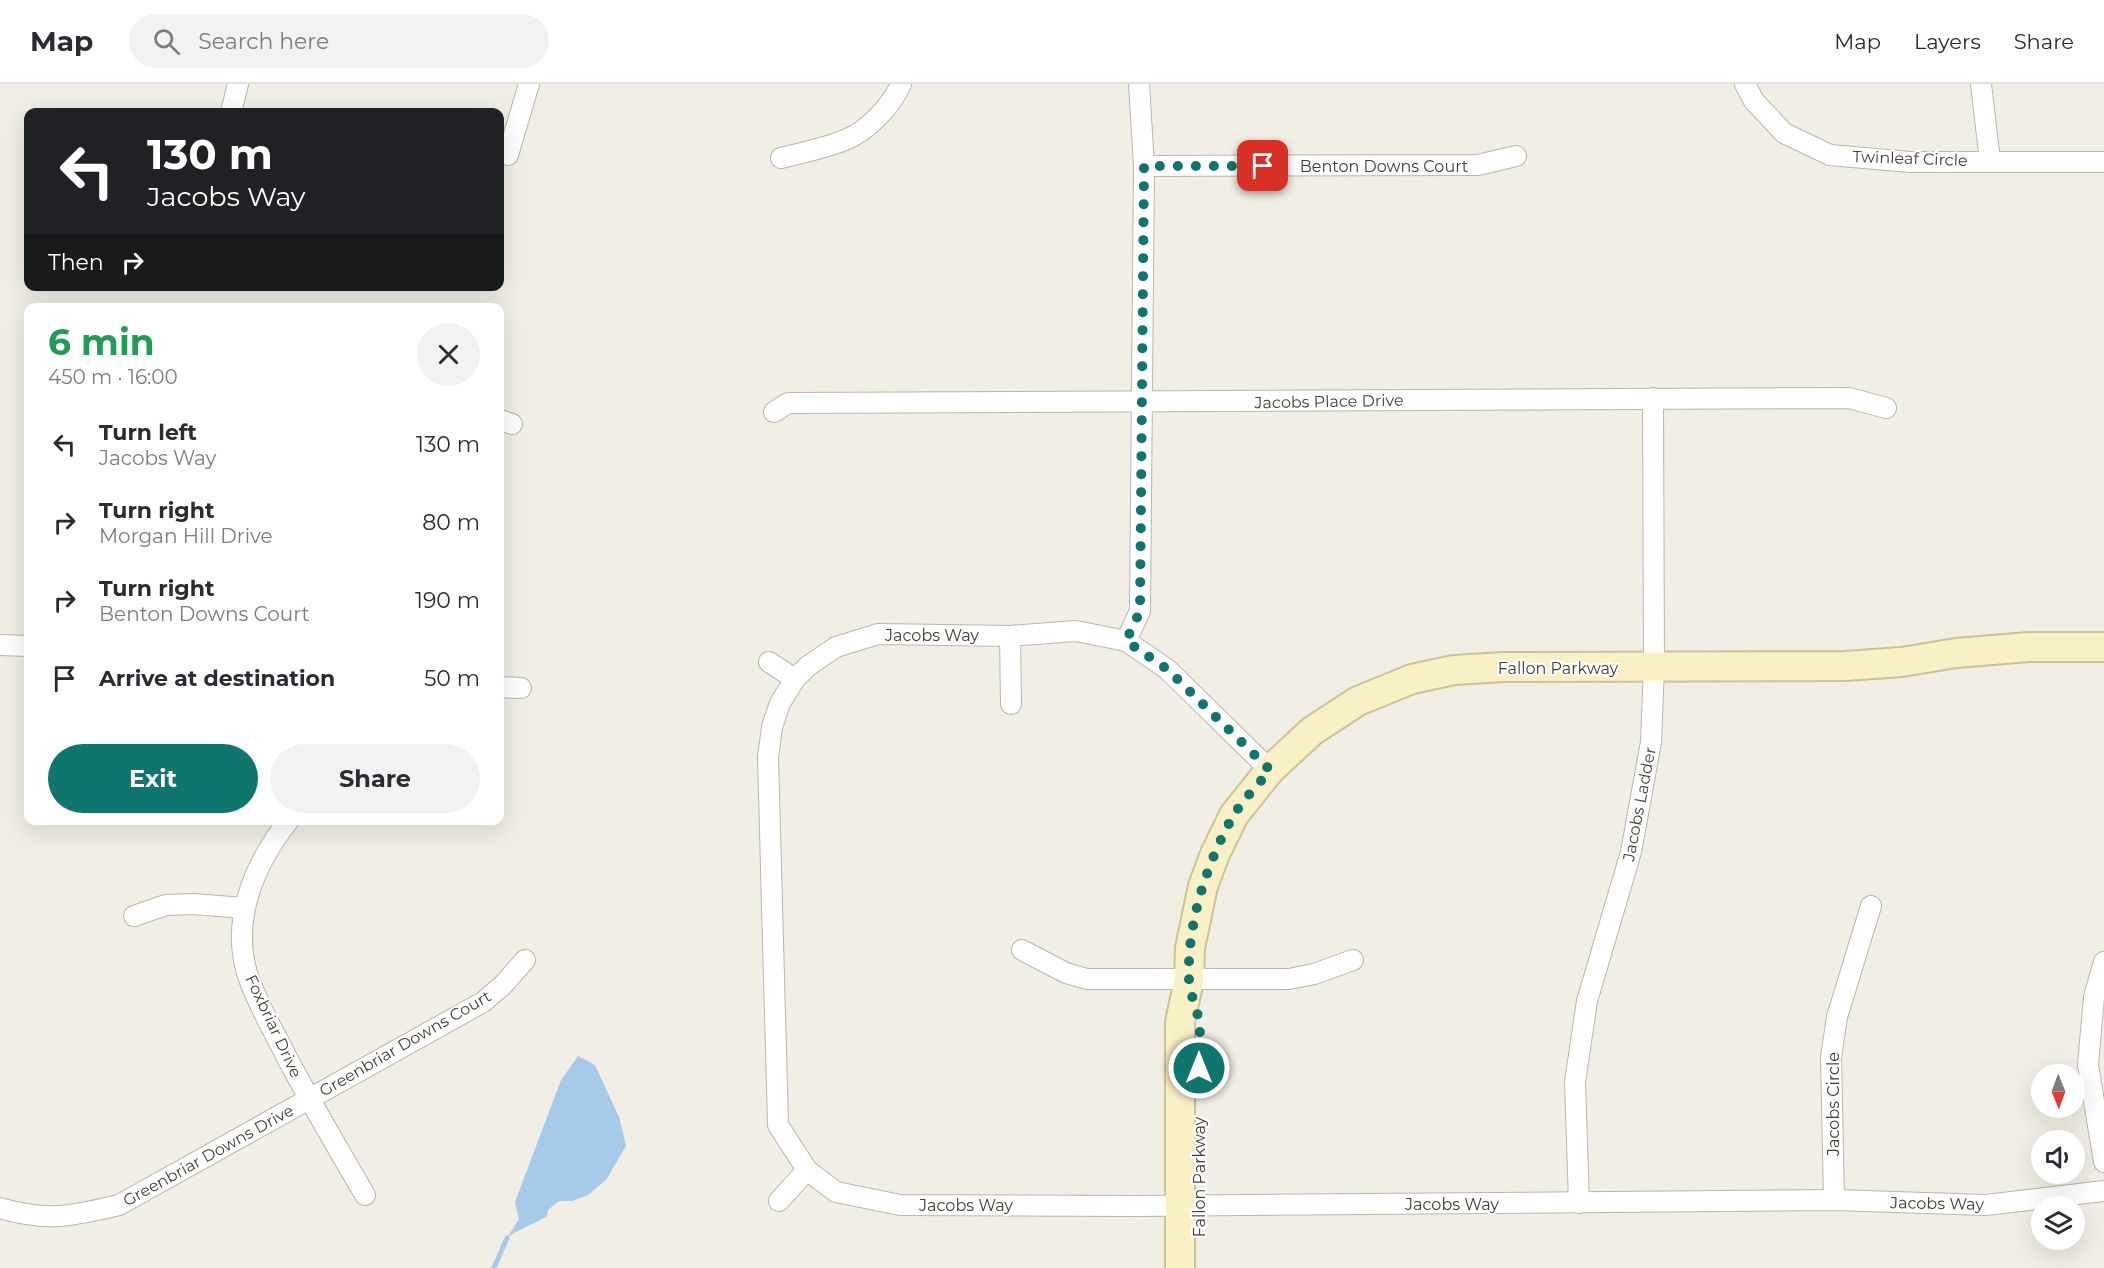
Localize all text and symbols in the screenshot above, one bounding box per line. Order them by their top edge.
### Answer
search box [129,14,549,68]
text: Map [30,24,93,58]
icon: search [150,25,183,58]
text: Search here [198,28,329,55]
text: Map [1834,29,1881,54]
text: Layers [1914,29,1981,54]
text: Share [2014,29,2074,54]
text: 130 m [147,128,273,180]
icon: left [48,132,126,210]
pin [1237,140,1288,191]
street label: Twinleaf Circle [1852,147,1968,170]
icon: arrive [1246,149,1279,182]
street label: Benton Downs Court [1300,157,1469,176]
text: Jacobs Way [147,180,305,213]
icon: right [116,246,149,279]
text: Then [48,249,104,276]
text: 6 min [48,320,155,364]
button: close [417,323,480,386]
text: 450 m · 16:00 [48,365,178,389]
street label: Jacobs Place Drive [1253,391,1404,412]
text: Turn left [99,419,197,446]
icon: left [48,428,81,461]
text: 130 m [416,431,480,458]
text: Jacobs Way [99,446,216,470]
text: Turn right [99,497,214,524]
icon: right [48,506,81,539]
text: 80 m [422,509,480,536]
text: Morgan Hill Drive [99,524,273,548]
text: Turn right [99,575,214,602]
icon: right [48,584,81,617]
text: 190 m [415,587,480,614]
text: Benton Downs Court [99,602,310,626]
street label: Jacobs Way [884,626,979,645]
street label: Fallon Parkway [1498,659,1619,678]
icon: arrive [48,662,81,695]
text: Arrive at destination [99,665,335,692]
text: 50 m [424,665,480,692]
button: Exit [48,744,258,813]
button: Share [270,744,480,813]
street label: Jacobs Ladder [1619,745,1660,864]
street label: Foxbriar Drive [241,972,306,1081]
street label: Greenbriar Downs Court [316,986,495,1100]
position arrow [1167,1036,1231,1100]
street label: Jacobs Circle [1824,1052,1843,1157]
north arrow [2031,1064,2085,1118]
map controls [2031,1064,2085,1250]
street label: Greenbriar Downs Drive [120,1101,297,1210]
street label: Fallon Parkway [1190,1116,1209,1237]
button: sound [2031,1130,2085,1184]
street label: Jacobs Way [1889,1193,1984,1214]
street label: Jacobs Way [1404,1195,1499,1214]
street label: Jacobs Way [918,1196,1013,1215]
button: layers [2031,1196,2085,1250]

